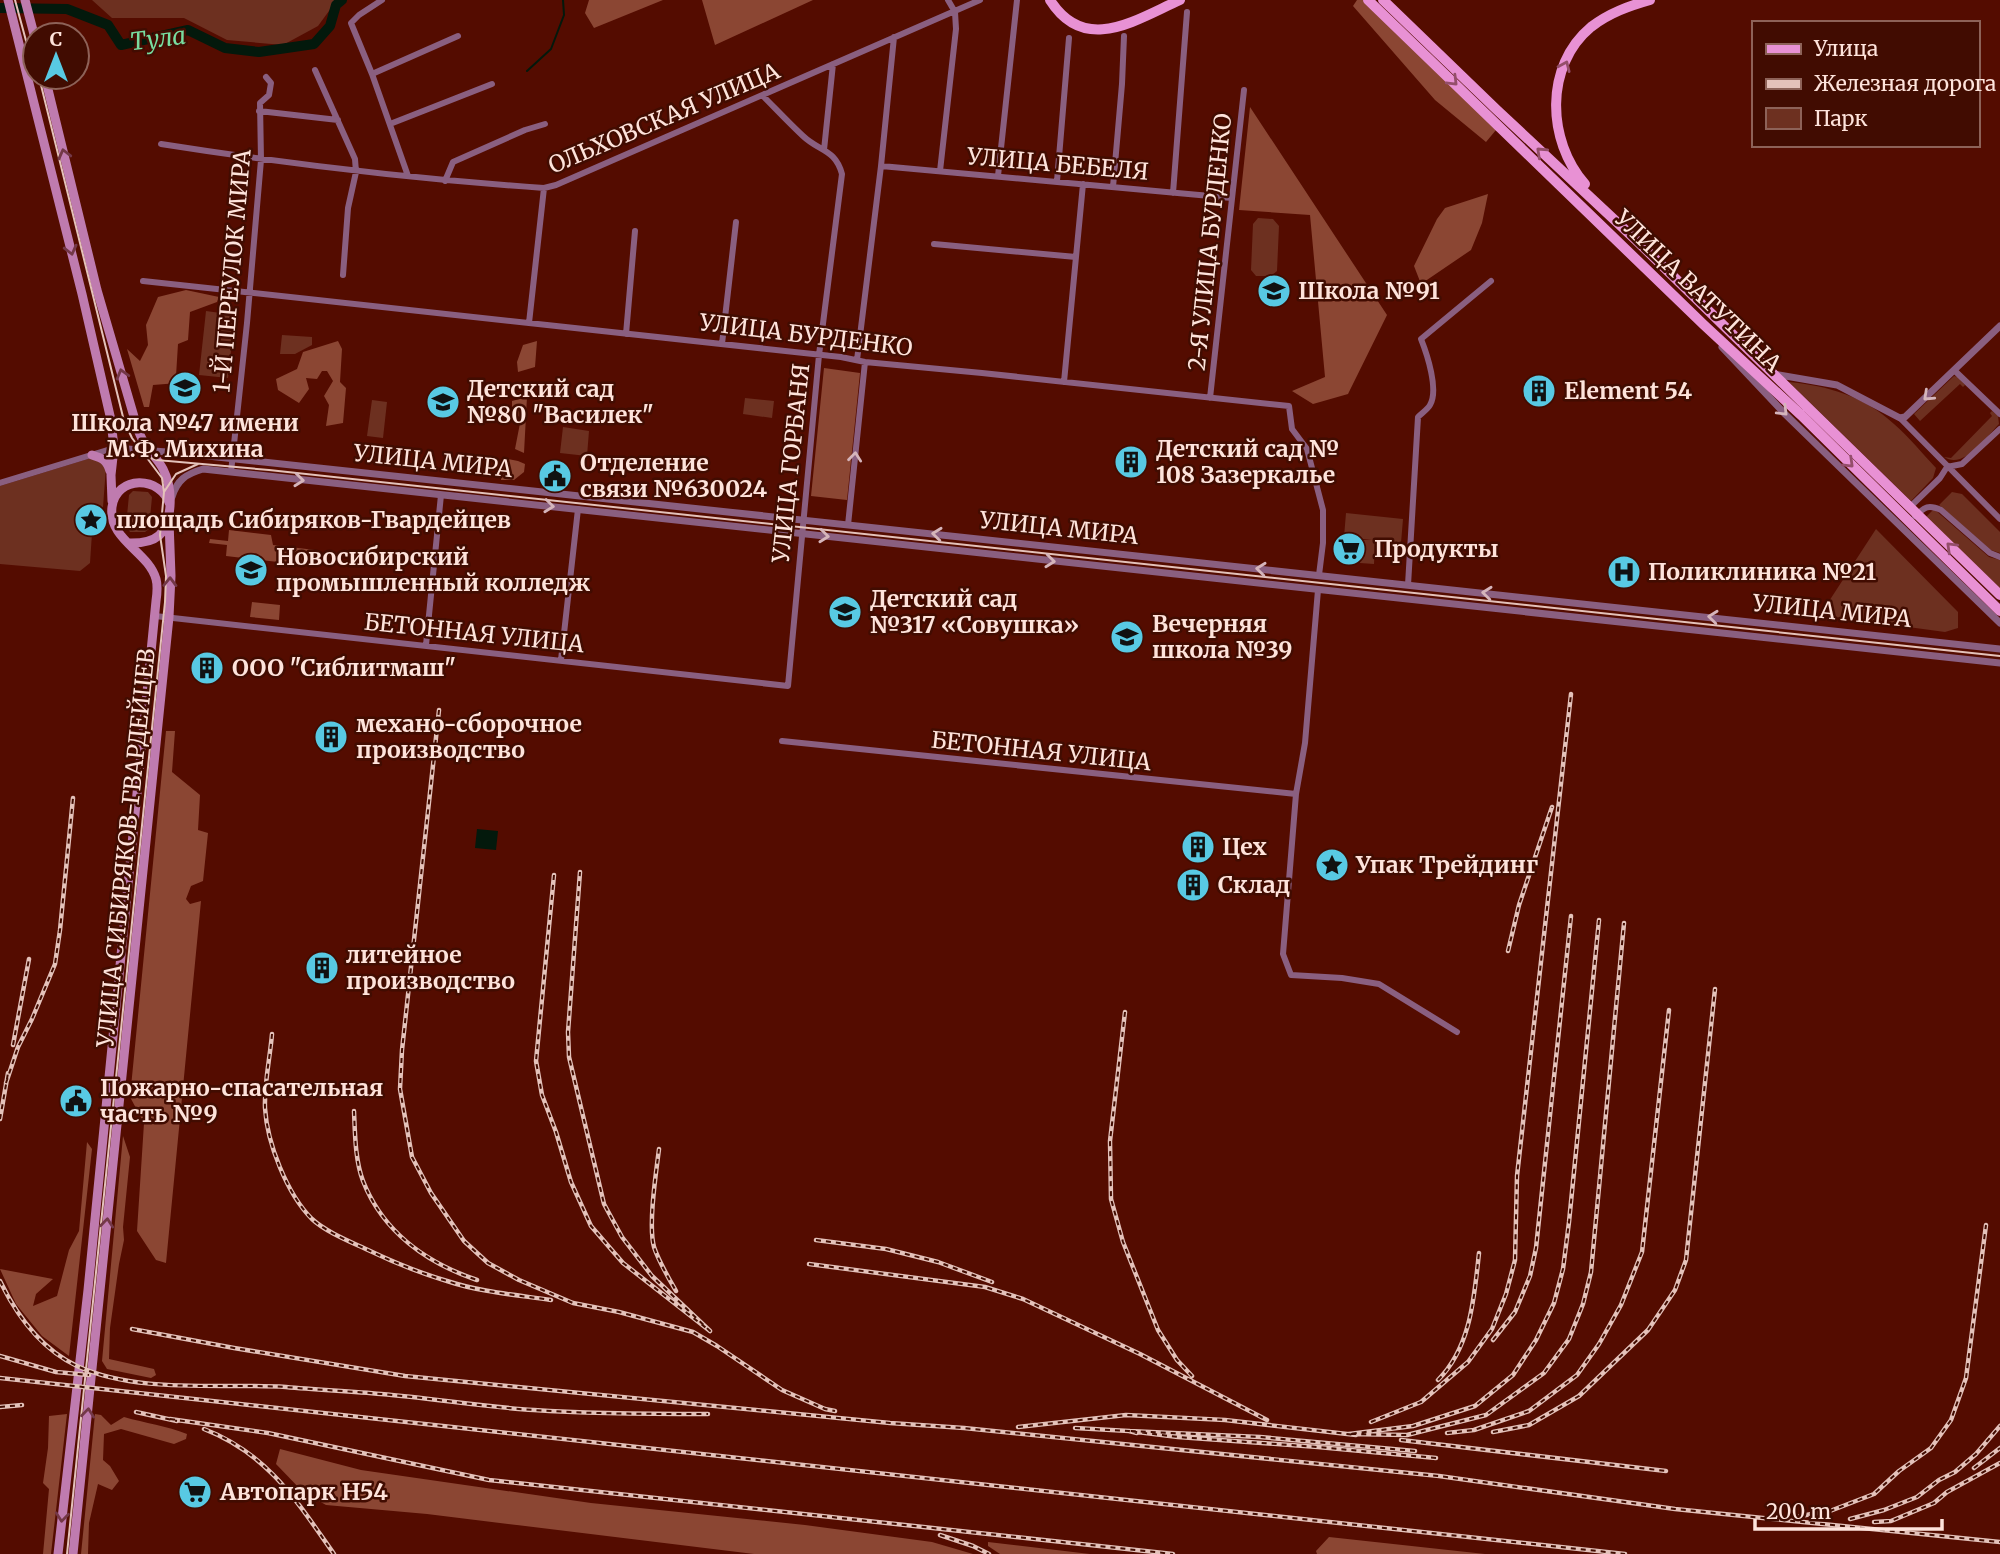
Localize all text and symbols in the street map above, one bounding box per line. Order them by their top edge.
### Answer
water label: Тула [128,20,188,57]
north arrow [21,21,91,91]
legend [1752,21,1979,147]
text: С [50,27,62,51]
text: Улица [1813,35,1878,62]
street label: ОЛЬХОВСКАЯ УЛИЦА [544,55,785,179]
one-way arrow [1557,61,1571,74]
text: Железная дорога [1814,70,1996,97]
one-way arrow [1444,73,1457,86]
text: Парк [1814,105,1868,132]
street label: 2-Я УЛИЦА БУРДЕНКО [1182,112,1237,372]
street label: УЛИЦА БЕБЕЛЯ [965,141,1150,186]
street label: 1-Й ПЕРЕУЛОК МИРА [206,147,257,394]
one-way arrow [1536,147,1549,160]
one-way arrow [58,148,72,160]
street label: УЛИЦА ВАТУТИНА [1608,203,1788,378]
one-way arrow [63,244,77,256]
school or university icon: Школа №91 [1255,272,1293,310]
place label: Школа №91 [1298,276,1440,305]
street label: УЛИЦА БУРДЕНКО [697,307,914,362]
street label: УЛИЦА ГОРБАНЯ [766,362,815,565]
one-way arrow [115,369,130,381]
school or university icon: Школа №47 имени М.Ф. Михина [166,369,204,407]
building icon: Element 54 [1520,372,1558,410]
place label: Детский сад №80 "Василек" [467,374,654,429]
place label: Element 54 [1564,376,1693,405]
school or university icon: Детский сад №80 "Василек" [424,383,462,421]
one-way arrow [1923,387,1936,400]
one-way arrow [1774,403,1787,416]
place label: Школа №47 имени М.Ф. Михина [71,408,299,463]
place label: Детский сад № 108 Зазеркалье [1156,434,1340,489]
street label: УЛИЦА МИРА [351,438,515,483]
building icon: Детский сад № 108 Зазеркалье [1112,443,1150,481]
place label: Отделение связи №630024 [580,448,768,503]
one-way arrow [848,451,863,463]
one-way arrow [1841,454,1854,467]
public building icon: Отделение связи №630024 [536,457,574,495]
one-way arrow [293,472,305,487]
one-way arrow [544,499,555,514]
place icon: площадь Сибиряков-Гвардейцев [72,501,110,539]
place label: площадь Сибиряков-Гвардейцев [116,505,511,534]
street label: УЛИЦА МИРА [977,505,1141,550]
one-way arrow [931,527,943,542]
one-way arrow [818,529,830,544]
supermarket icon: Продукты [1330,530,1368,568]
place label: Продукты [1374,534,1499,563]
place label: Новосибирский промышленный колледж [276,542,590,597]
one-way arrow [1946,543,1959,556]
school or university icon: Новосибирский промышленный колледж [232,551,270,589]
one-way arrow [1045,553,1056,568]
hospital icon: Поликлиника №21 [1605,553,1643,591]
place label: Поликлиника №21 [1648,557,1876,586]
one-way arrow [1255,562,1266,577]
one-way arrow [162,576,178,587]
place label: Детский сад №317 «Совушка» [870,584,1079,639]
one-way arrow [1481,586,1493,601]
street label: УЛИЦА МИРА [1750,588,1914,633]
school or university icon: Детский сад №317 «Совушка» [826,593,864,631]
street label: БЕТОННАЯ УЛИЦА [363,607,586,659]
place label: Вечерняя школа №39 [1152,609,1292,664]
one-way arrow [1707,610,1719,625]
school or university icon: Вечерняя школа №39 [1108,618,1146,656]
street label: УЛИЦА СИБИРЯКОВ-ГВАРДЕЙЦЕВ [90,647,161,1050]
building icon: ООО "Сиблитмаш" [188,649,226,687]
place label: ООО "Сиблитмаш" [232,653,456,682]
place label: механо-сборочное производство [356,709,582,764]
building icon: механо-сборочное производство [312,718,350,756]
street label: БЕТОННАЯ УЛИЦА [930,725,1153,777]
building icon: Цех [1179,828,1217,866]
place label: Цех [1222,832,1267,861]
place icon: Упак Трейдинг [1313,846,1351,884]
place label: Упак Трейдинг [1355,850,1538,879]
building icon: Склад [1174,866,1212,904]
place label: Склад [1218,870,1290,899]
place label: литейное производство [346,940,515,995]
building icon: литейное производство [303,949,341,987]
place label: Пожарно-спасательная часть №9 [100,1073,384,1128]
public building icon: Пожарно-спасательная часть №9 [57,1082,95,1120]
one-way arrow [99,1217,114,1228]
one-way arrow [80,1407,95,1419]
supermarket icon: Автопарк Н54 [176,1473,214,1511]
place label: Автопарк Н54 [219,1477,388,1506]
scale bar [1755,1488,1942,1532]
text: 200 m [1766,1498,1831,1525]
one-way arrow [55,1511,70,1523]

